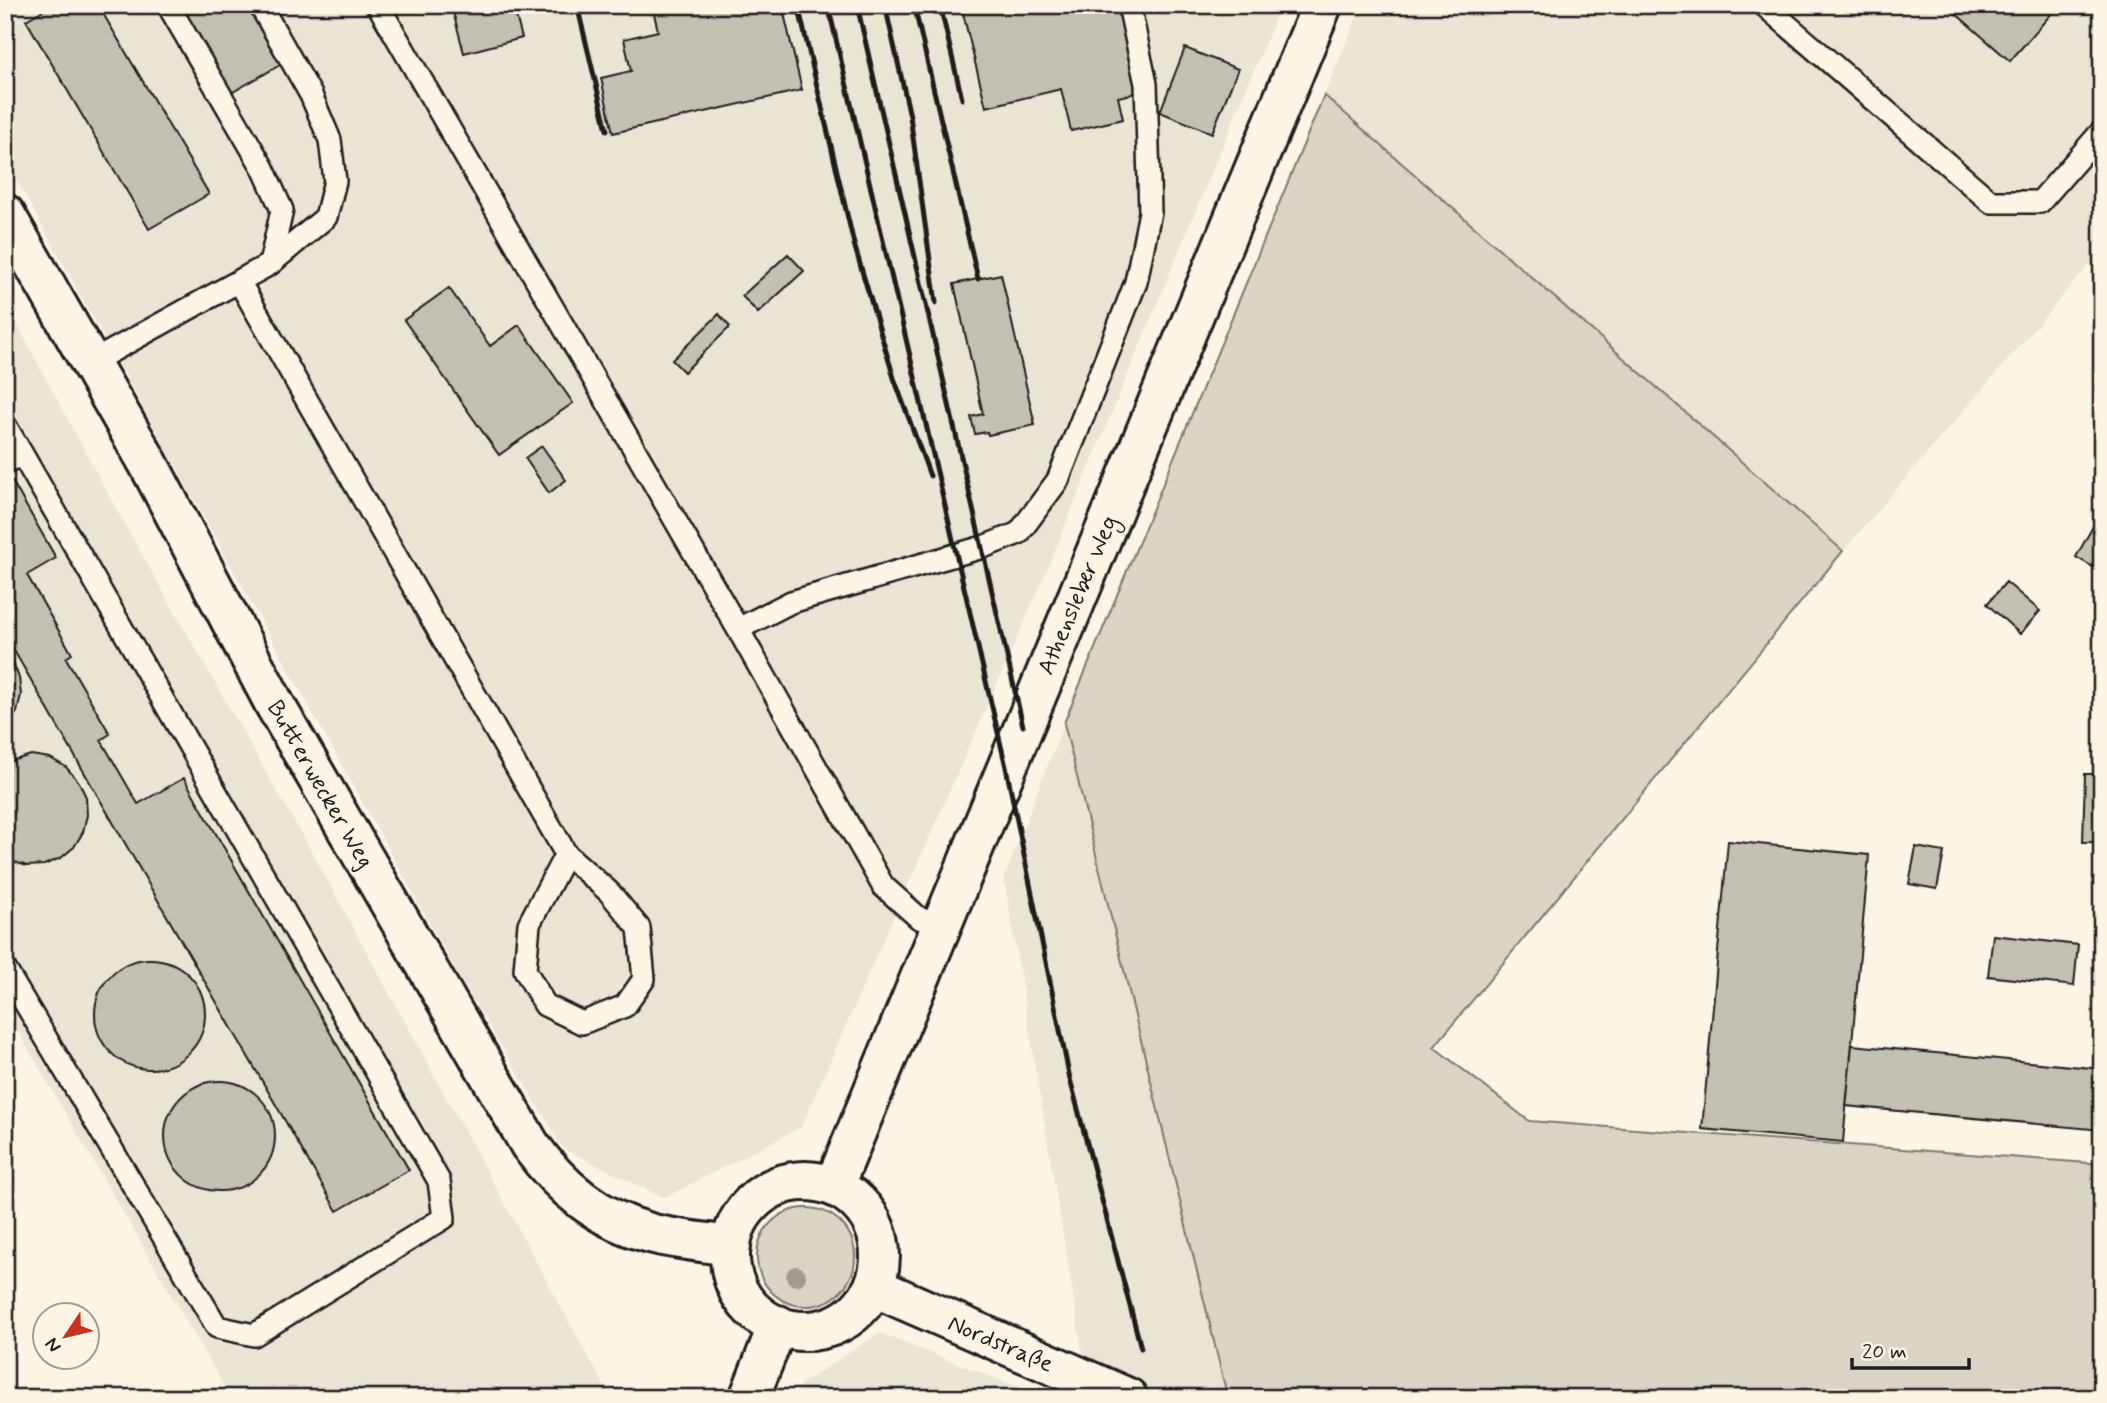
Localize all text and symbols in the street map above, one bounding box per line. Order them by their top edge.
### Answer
street label: Athensleber Weg [1031,511,1128,681]
street label: Butterwecker Weg [259,695,381,875]
north arrow [32,1302,102,1372]
street label: Nordstraße [943,1308,1058,1381]
scale bar [1852,1326,1969,1370]
text: N [39,1333,67,1357]
text: 20 m [1862,1338,1907,1366]

